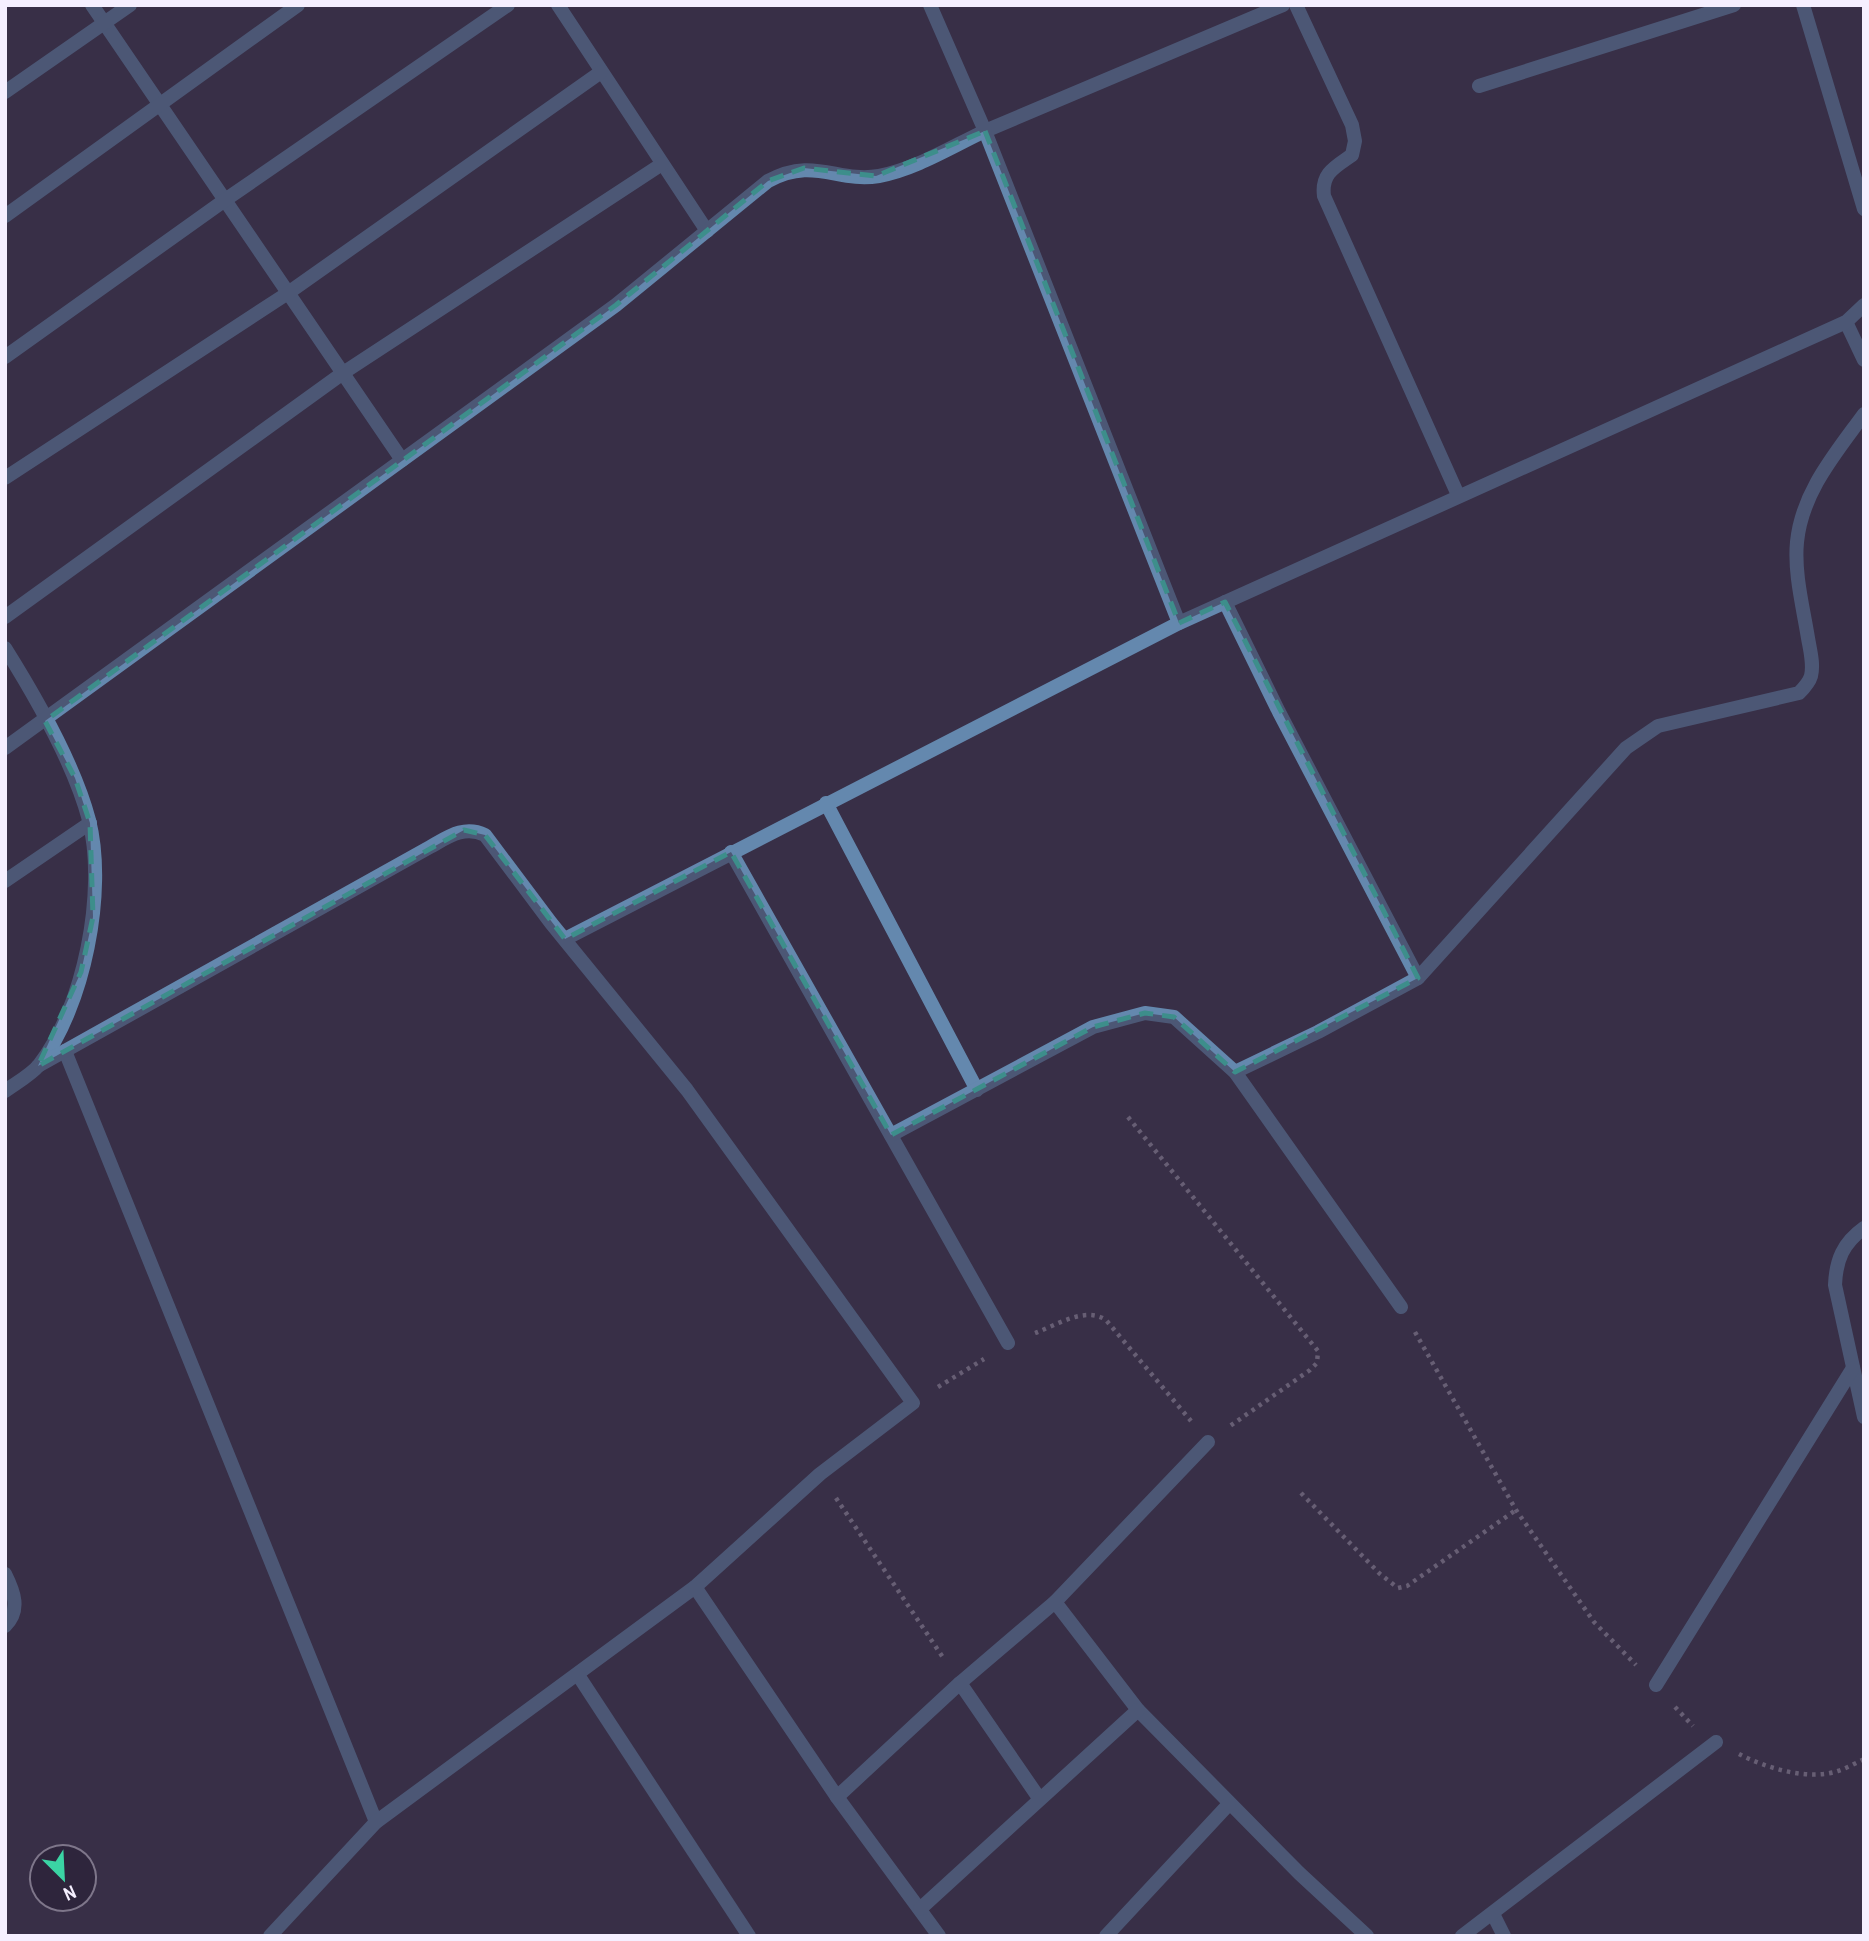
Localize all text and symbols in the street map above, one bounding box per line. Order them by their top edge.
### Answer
north arrow [28,1843,98,1913]
text: N [59,1879,80,1908]

